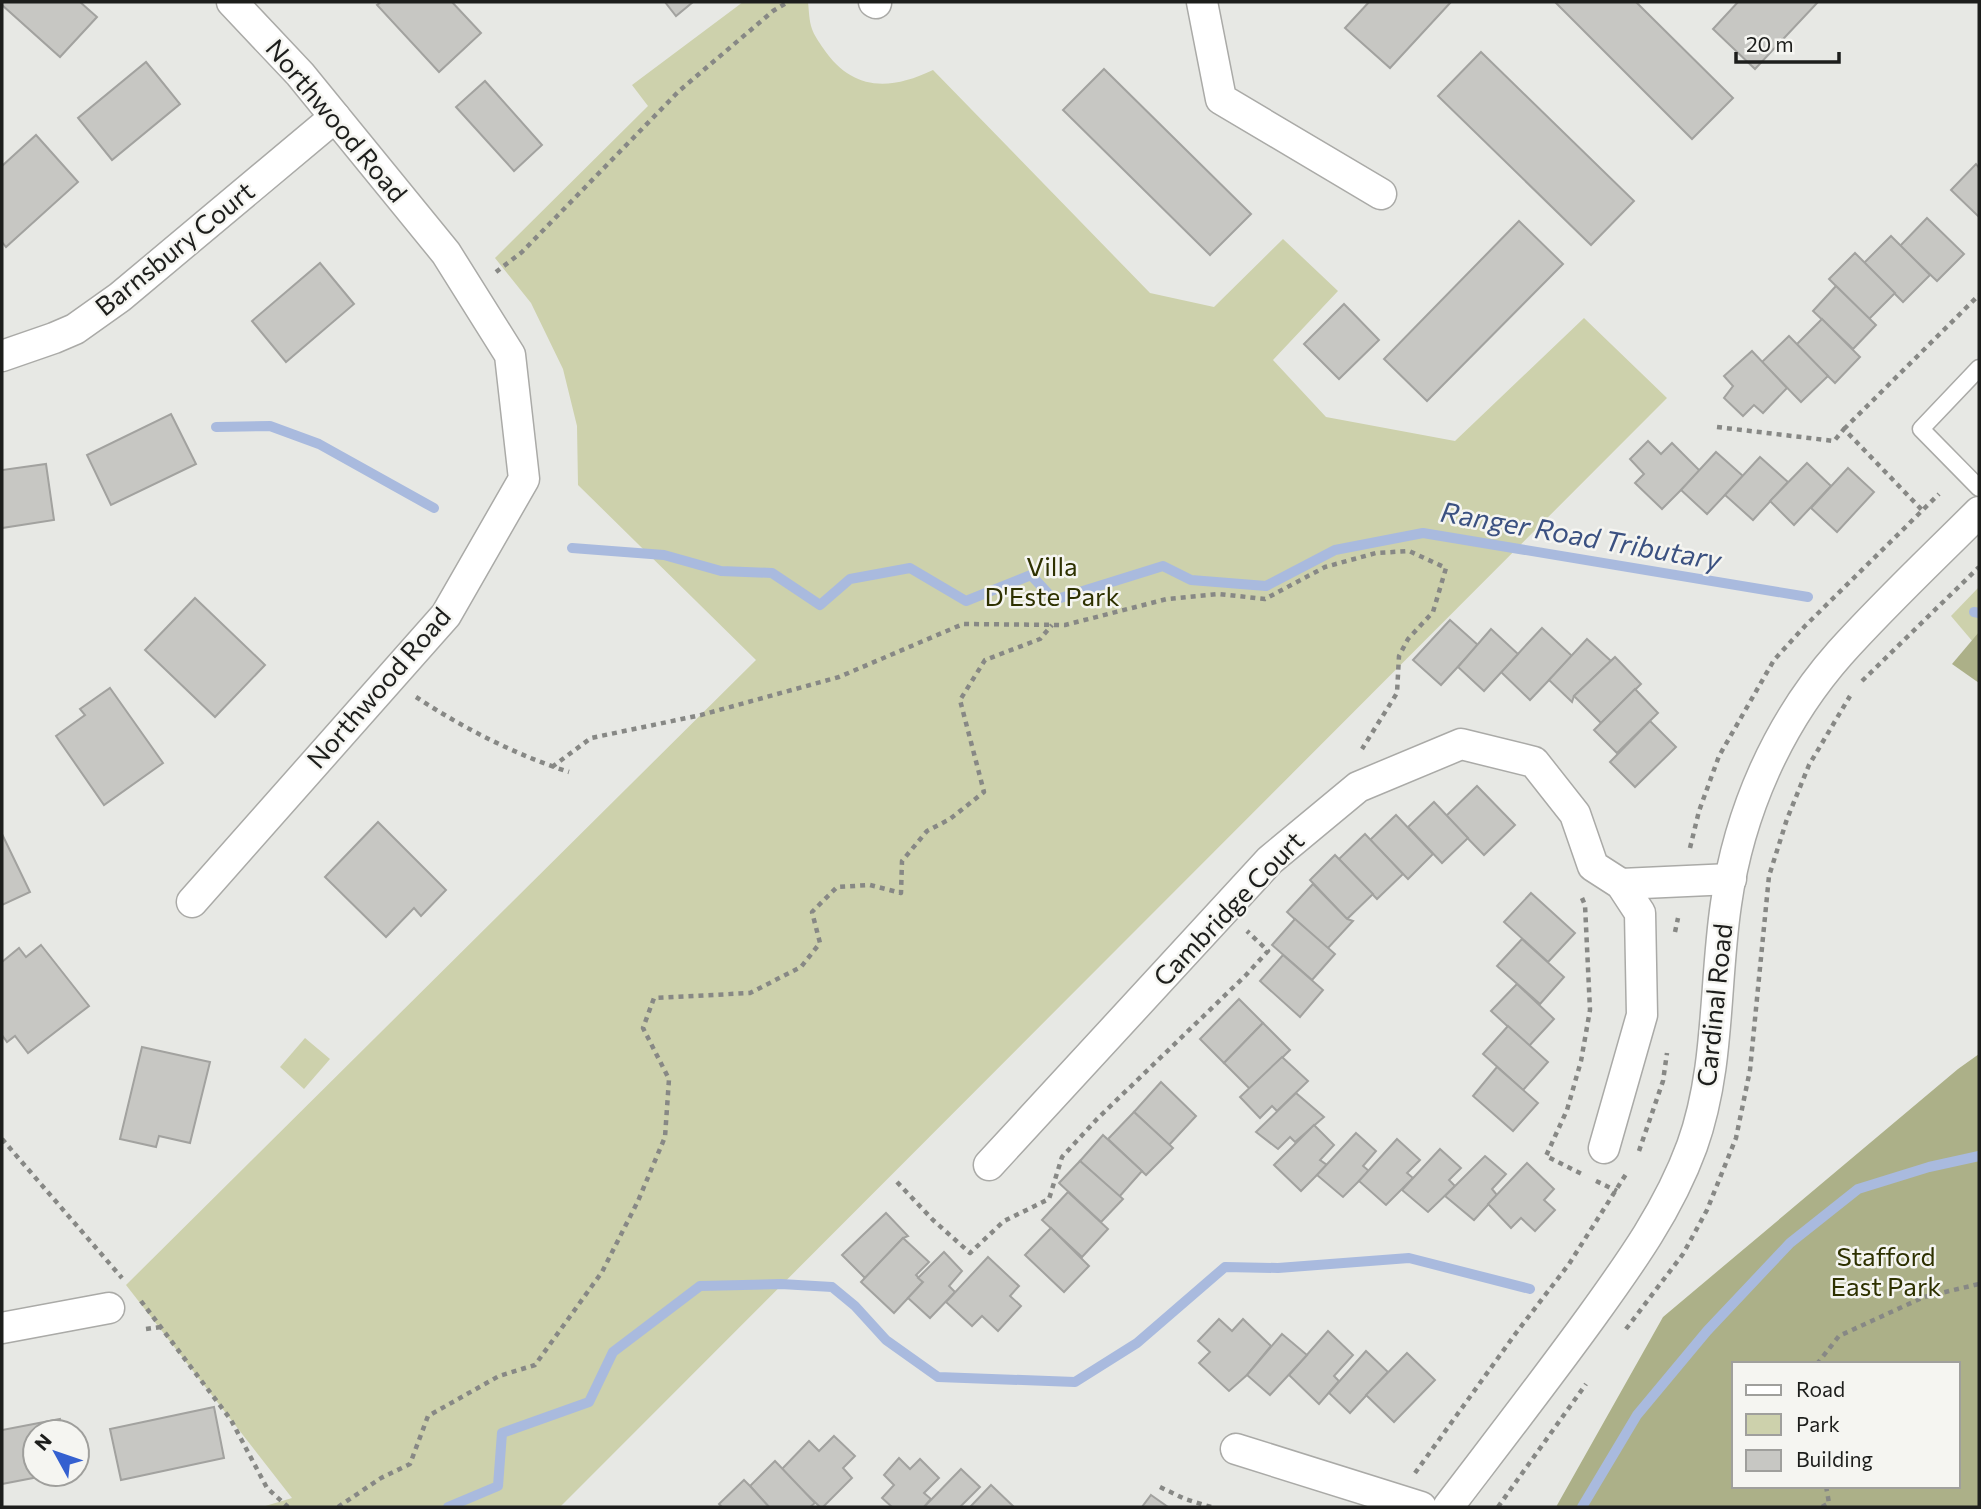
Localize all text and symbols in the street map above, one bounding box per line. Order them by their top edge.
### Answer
scale bar [1736,21,1839,65]
text: 20 m [1746,31,1794,56]
street label: Northwood Road [260,32,414,208]
street label: Barnsbury Court [88,174,260,321]
water label: Ranger Road Tributary [1438,494,1726,577]
park label: Villa D'Este Park [984,550,1120,611]
street label: Northwood Road [300,600,456,774]
street label: Cambridge Court [1146,824,1310,992]
street label: Cardinal Road [1690,922,1737,1088]
park label: Stafford East Park [1831,1240,1941,1301]
legend [1732,1362,1960,1488]
text: Road [1796,1376,1845,1401]
text: Park [1796,1411,1840,1436]
north arrow [21,1418,91,1488]
text: N [29,1429,56,1455]
text: Building [1796,1446,1873,1471]

